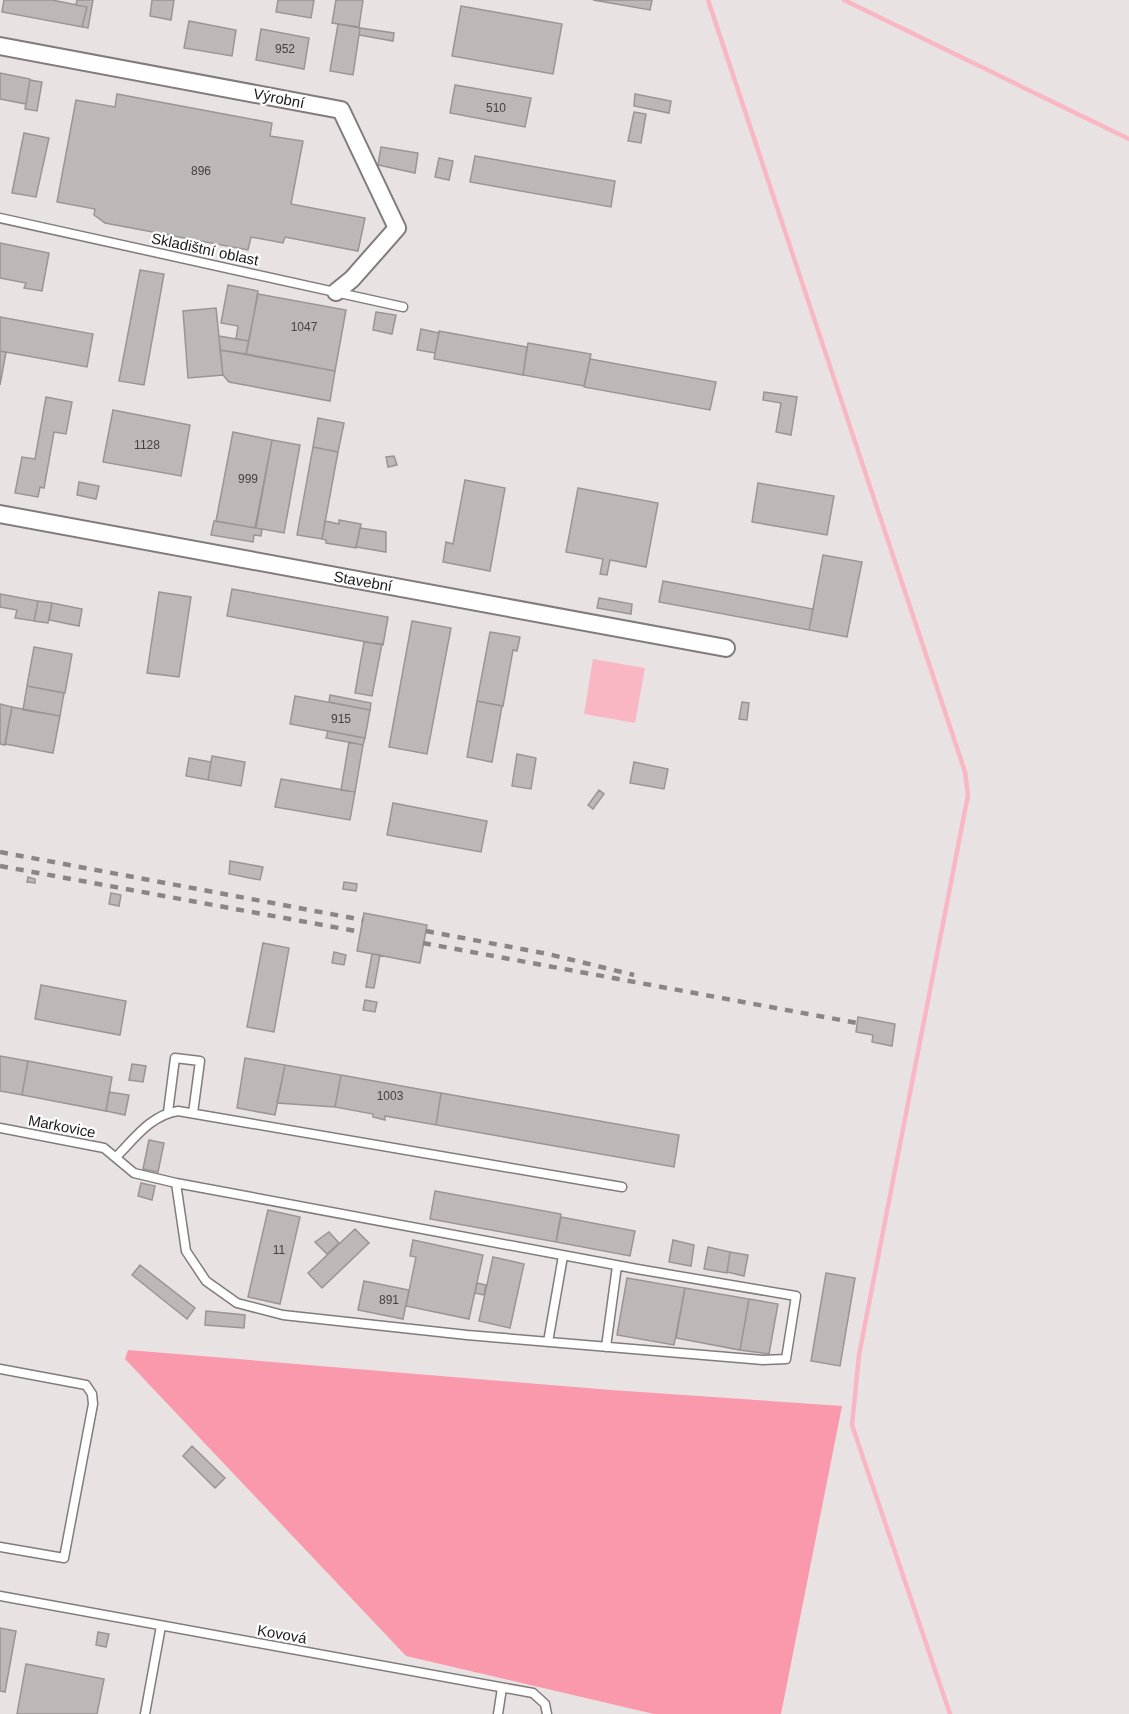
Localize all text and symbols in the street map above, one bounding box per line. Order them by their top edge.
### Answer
house number: 952 [275,42,295,56]
street label: Výrobní [252,85,307,111]
house number: 510 [486,101,506,115]
house number: 896 [191,164,211,178]
street label: Skladištní oblast [150,229,261,269]
house number: 1047 [291,320,318,334]
house number: 1128 [134,438,160,452]
house number: 999 [238,472,258,486]
street label: Stavební [332,567,394,595]
house number: 915 [331,712,351,726]
house number: 1003 [377,1089,404,1103]
street label: Markovice [27,1111,97,1141]
house number: 11 [273,1243,286,1257]
house number: 891 [379,1293,399,1307]
street label: Kovová [256,1621,309,1647]

